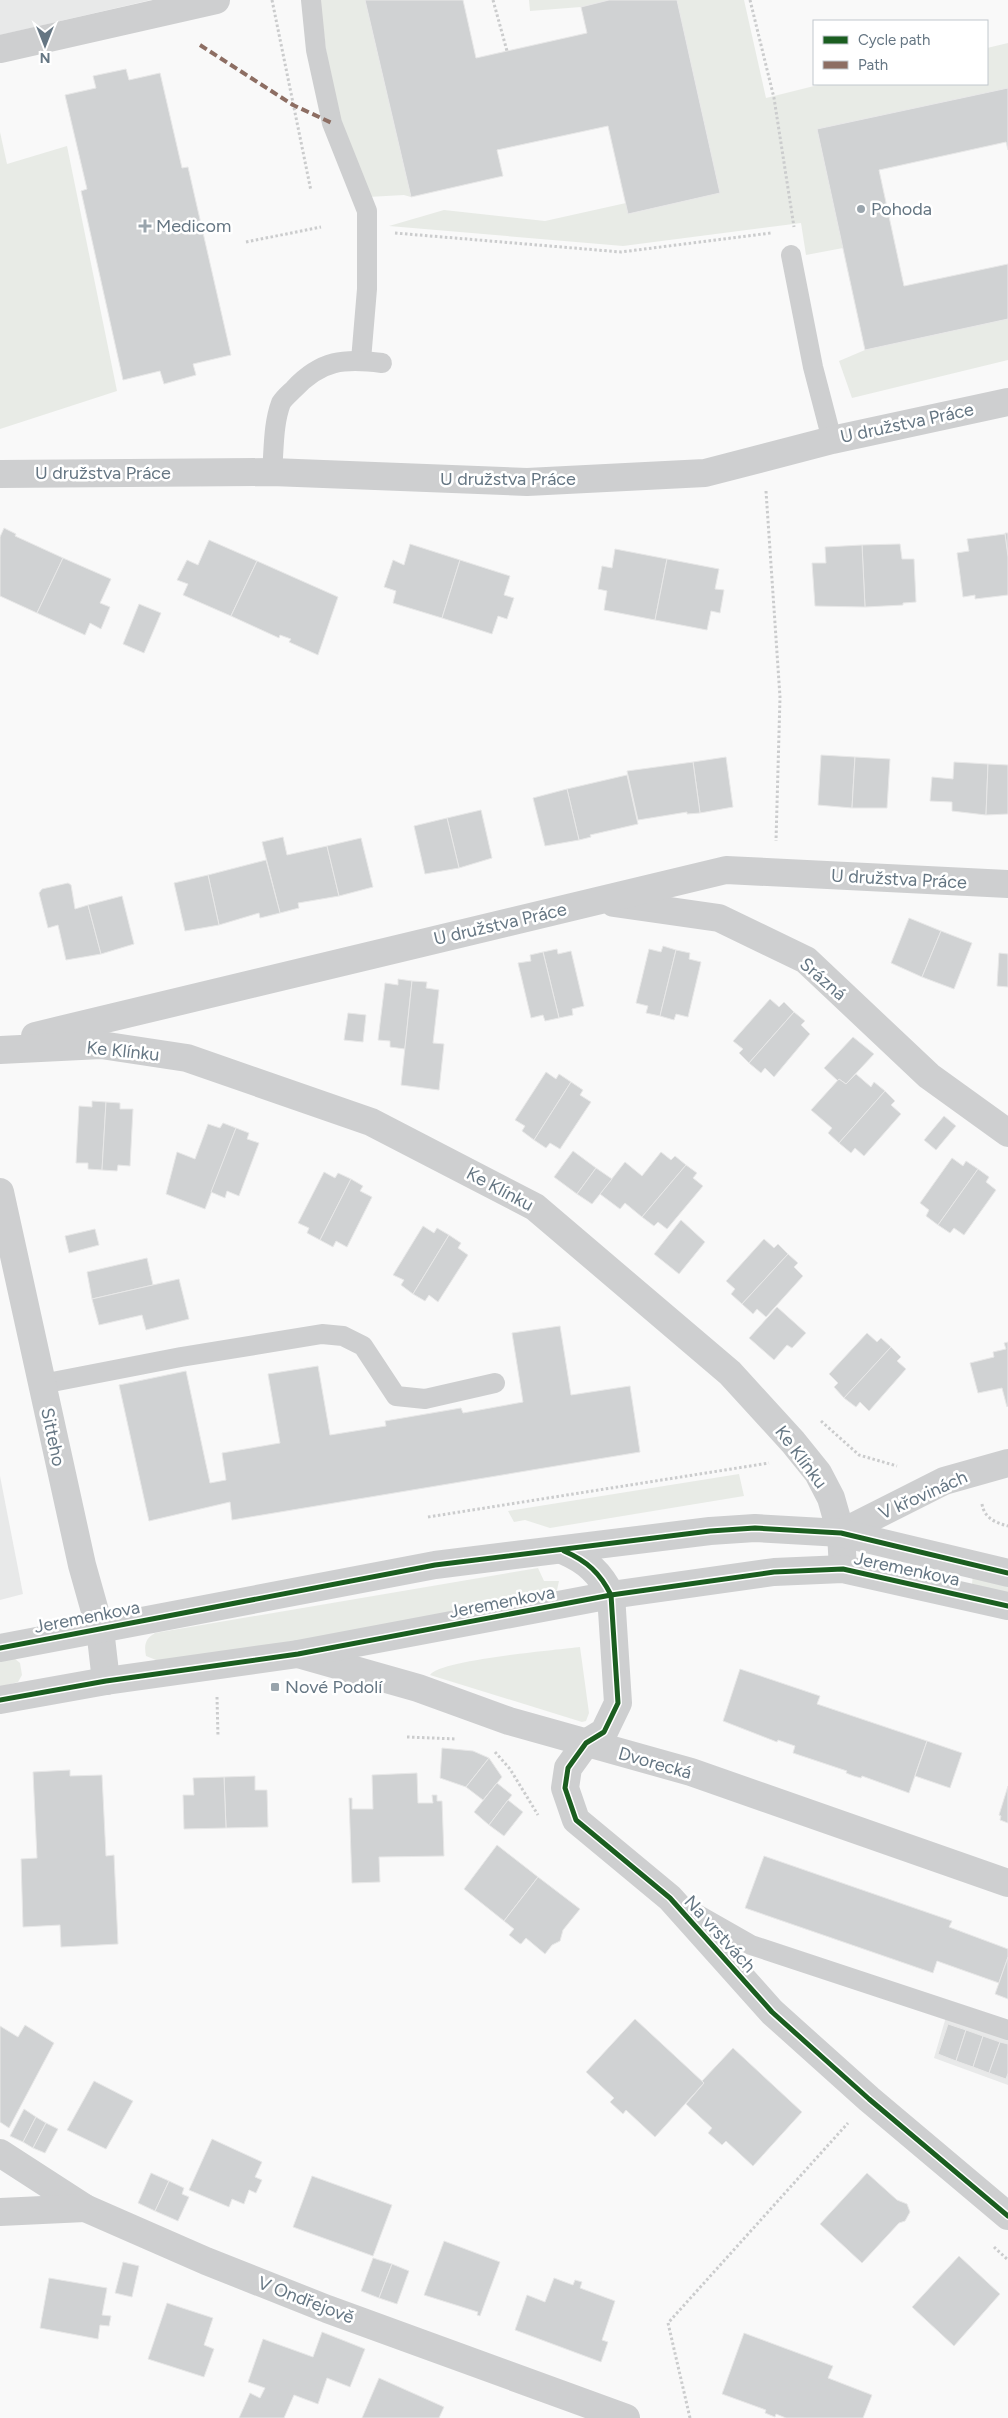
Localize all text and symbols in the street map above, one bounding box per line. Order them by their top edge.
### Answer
north arrow [20,20,70,70]
legend [813,20,988,85]
text: Cycle path [858,31,930,49]
text: N [40,49,50,66]
text: Path [858,56,888,74]
place label: Pohoda [871,198,932,220]
marker: Pohoda [855,203,867,215]
place label: Medicom [156,215,231,237]
marker: Medicom [138,219,152,233]
street label: U družstva Práce [838,398,976,448]
street label: U družstva Práce [35,462,171,484]
street label: U družstva Práce [440,468,576,490]
street label: U družstva Práce [831,864,968,894]
street label: U družstva Práce [431,898,569,950]
street label: Srázná [795,953,851,1005]
street label: Ke Klínku [86,1036,160,1066]
street label: Ke Klínku [463,1162,537,1216]
street label: Sitteho [36,1406,70,1468]
street label: Ke Klínku [770,1421,832,1493]
street label: V křovinách [875,1466,971,1524]
street label: Jeremenkova [852,1547,962,1591]
street label: Jeremenkova [447,1581,557,1623]
street label: Jeremenkova [32,1596,142,1638]
place label: Nové Podolí [285,1676,383,1698]
marker: Nové Podolí [269,1681,281,1693]
street label: Dvorecká [616,1742,694,1784]
street label: Na vrstvách [680,1891,760,1977]
street label: V Ondřejově [255,2272,358,2329]

